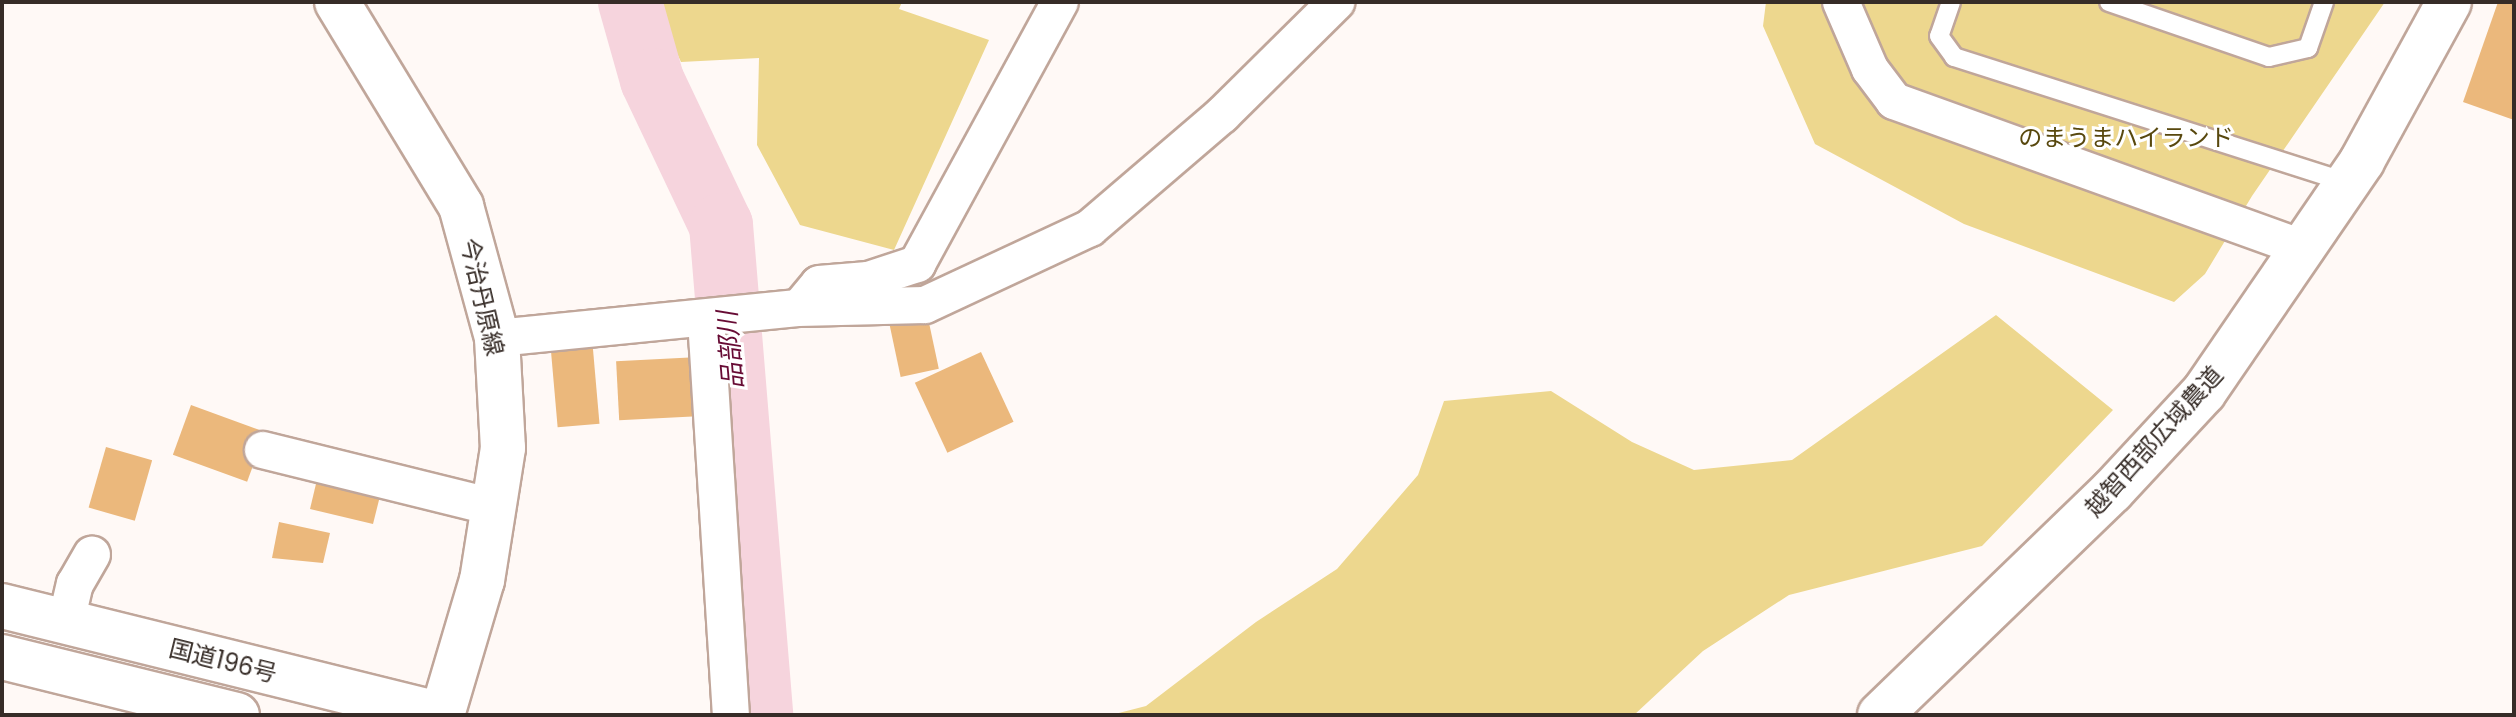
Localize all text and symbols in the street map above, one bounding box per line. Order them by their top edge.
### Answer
park label: のまうまハイランド [2018,124,2234,152]
street label: 今治丹原線 [454,235,510,359]
water label: 品部川 [712,310,750,390]
street label: 越智西部広域農道 [2079,360,2229,522]
street label: 国道196号 [166,634,280,688]

